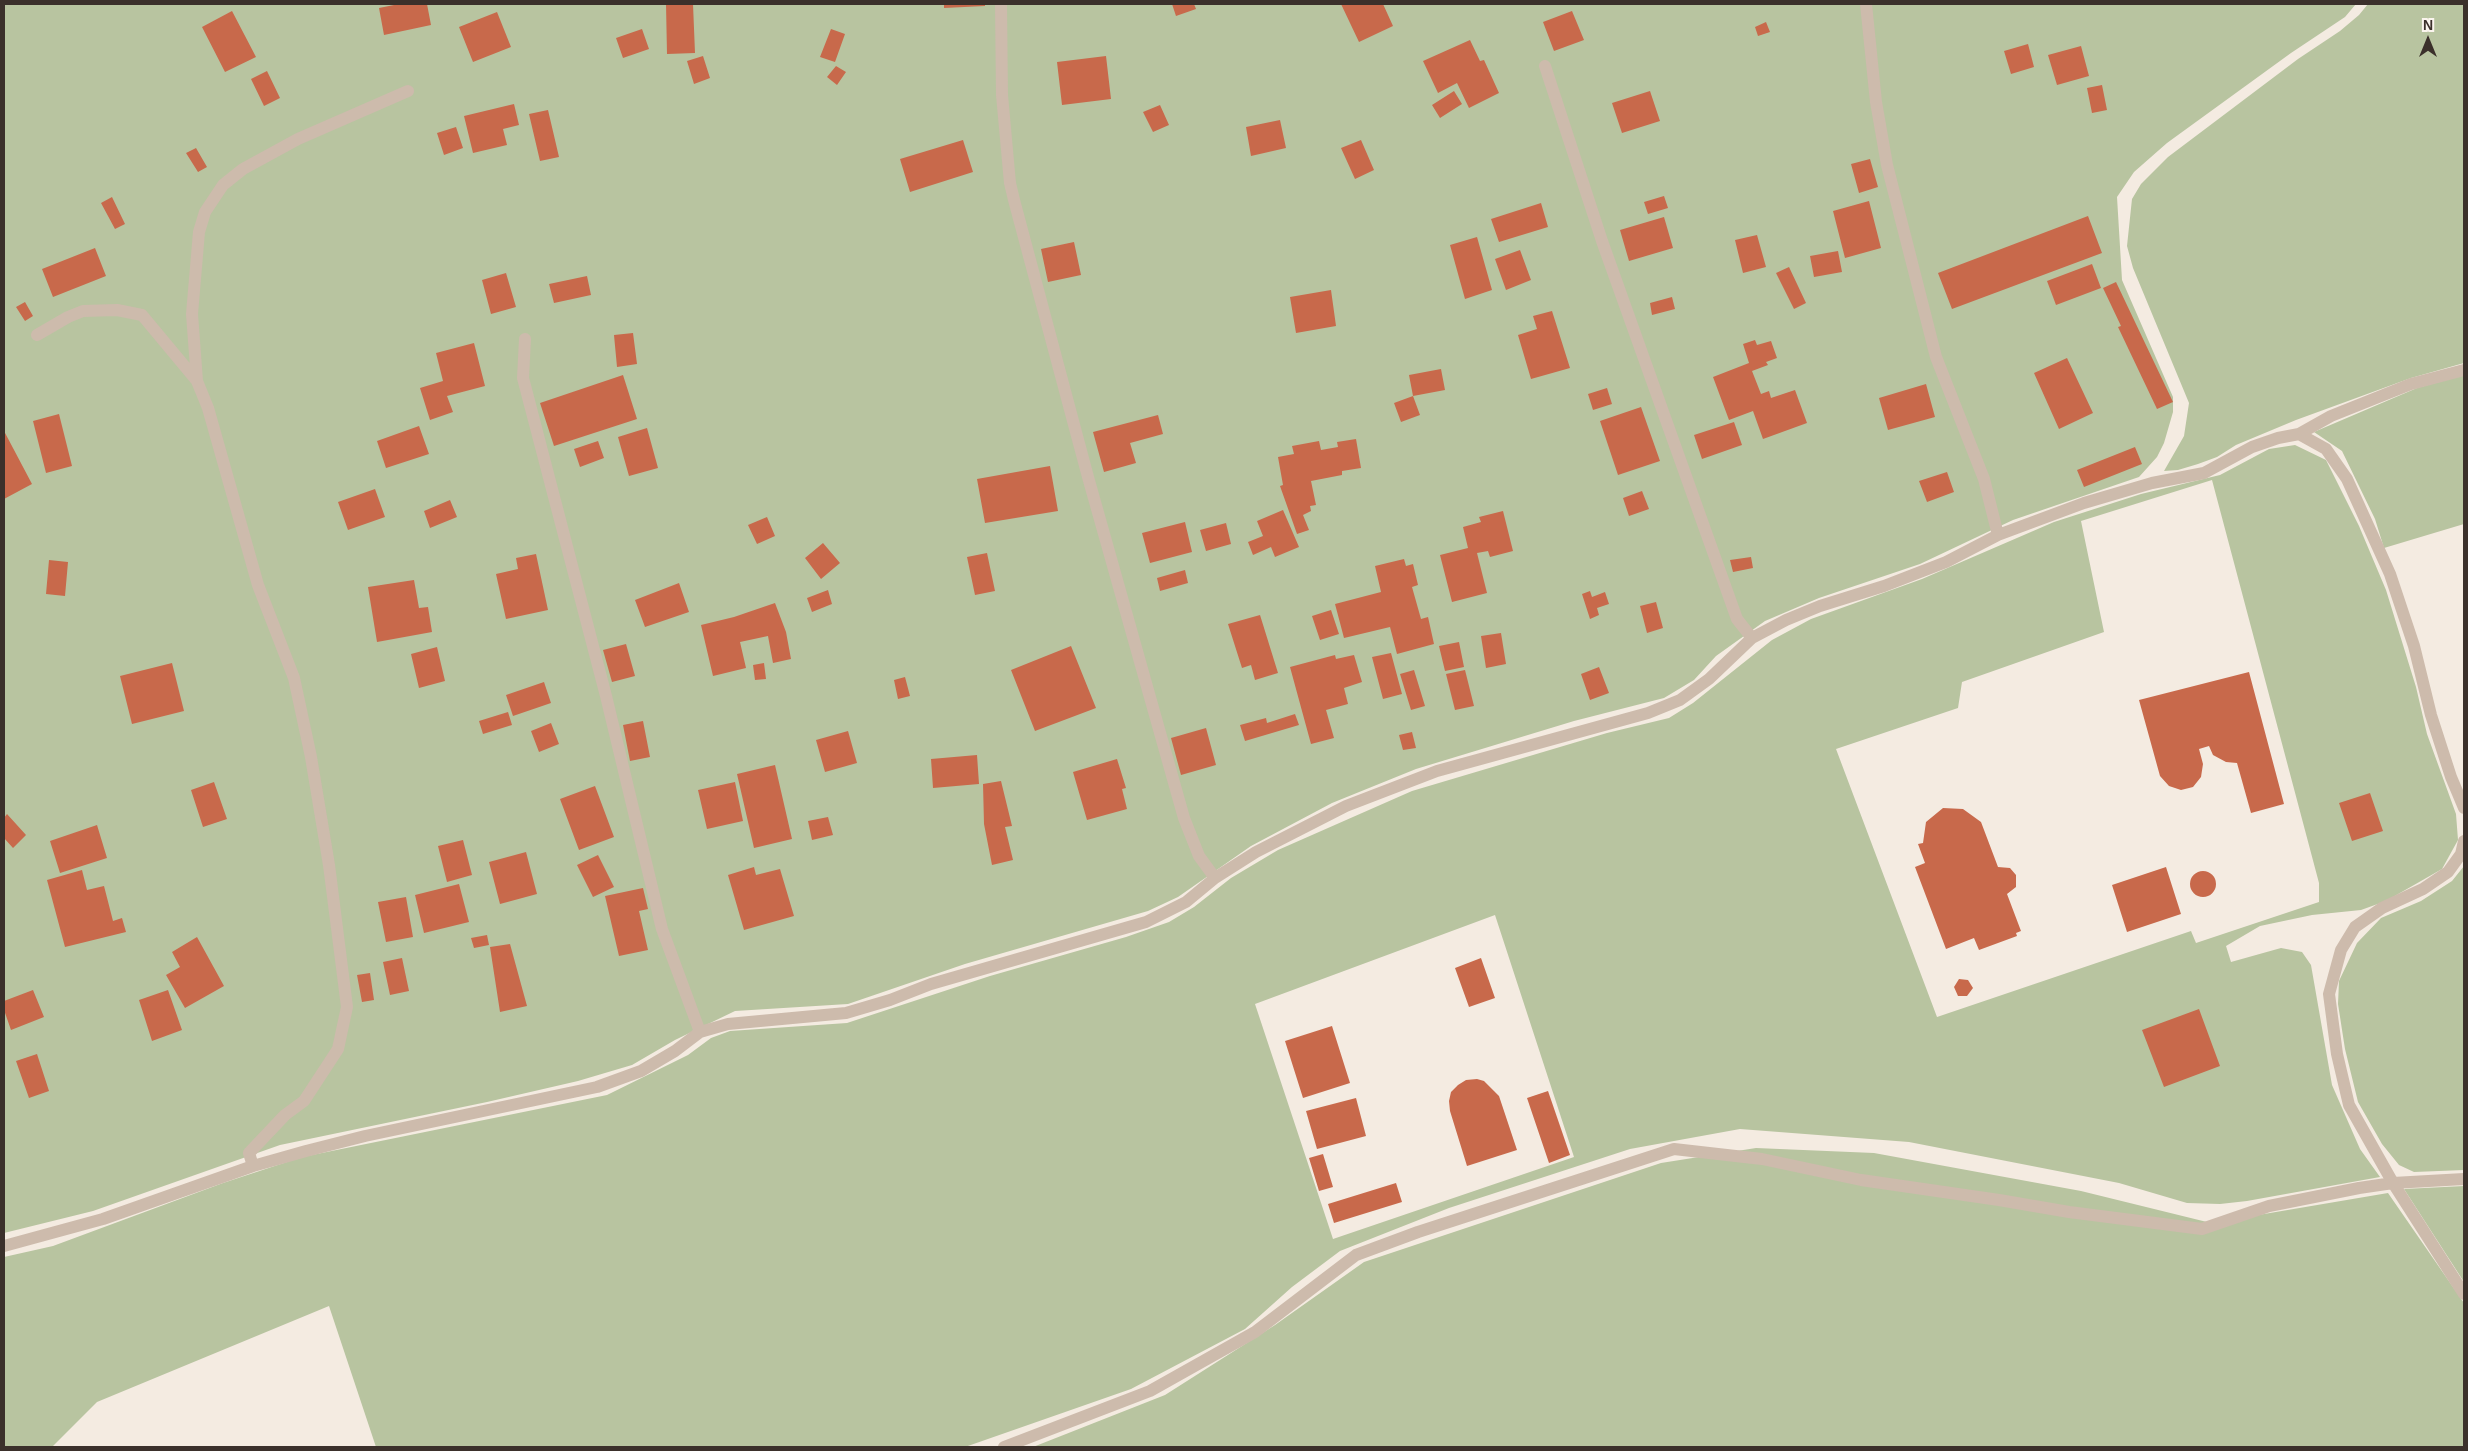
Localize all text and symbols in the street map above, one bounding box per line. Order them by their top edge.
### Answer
north arrow [2403,15,2453,65]
text: N [2423,17,2433,33]

